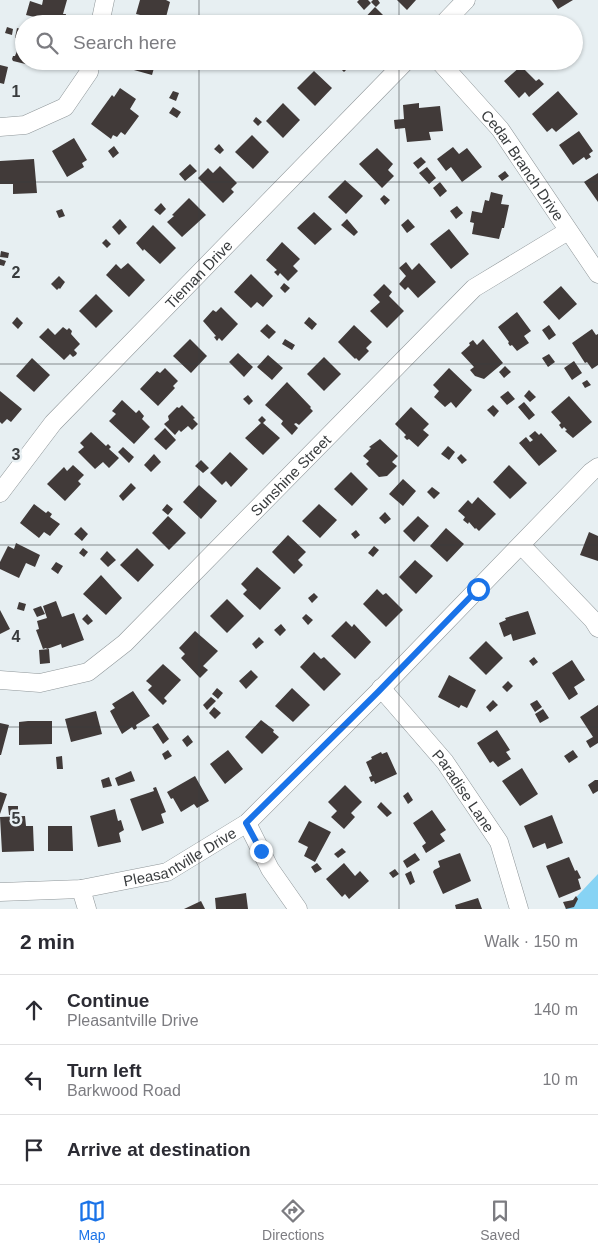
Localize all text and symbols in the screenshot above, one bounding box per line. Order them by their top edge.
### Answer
search box [15,15,583,70]
icon: search [33,29,61,57]
text: Search here [73,32,177,53]
text: 1 [12,83,21,100]
street label: Cedar Branch Drive [478,106,568,224]
street label: Tieman Drive [161,236,235,312]
text: 2 [12,264,21,281]
street label: Sunshine Street [247,430,334,519]
text: 3 [12,446,21,463]
route start [467,578,490,601]
text: 4 [12,628,21,645]
street label: Paradise Lane [429,746,498,835]
text: 5 [12,810,21,827]
street label: Pleasantville Drive [122,823,239,889]
route end [250,840,273,863]
text: 2 min [20,930,75,953]
text: Walk · 150 m [484,933,578,950]
text: Continue [67,990,149,1011]
icon: ahead [20,996,48,1024]
text: 140 m [534,1001,578,1018]
text: Pleasantville Drive [67,1012,199,1029]
text: Turn left [67,1060,142,1081]
icon: left [20,1066,48,1094]
text: 10 m [542,1071,578,1088]
text: Barkwood Road [67,1082,181,1099]
icon: arrive [20,1136,48,1164]
text: Arrive at destination [67,1139,251,1160]
tab: Map [78,1197,106,1243]
tab: Directions [262,1197,324,1243]
tab: Saved [480,1197,520,1243]

